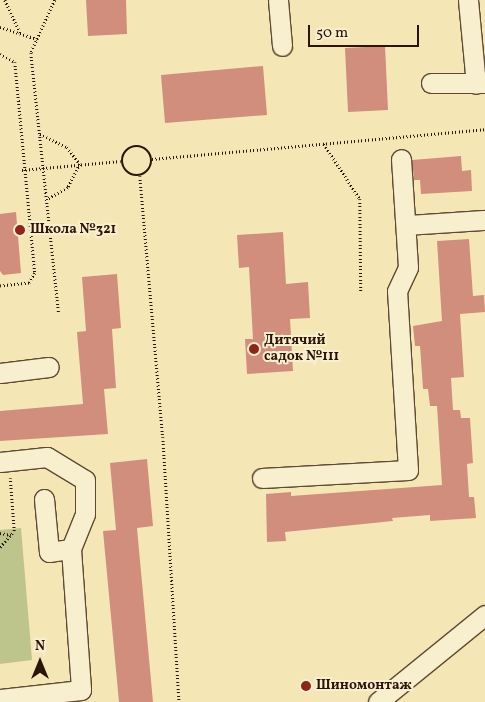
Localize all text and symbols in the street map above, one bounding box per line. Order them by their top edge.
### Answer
scale bar [310,15,421,47]
text: 50 m [316,23,348,44]
place label: Школа №321 [30,222,116,238]
marker: Школа №321 [14,224,26,236]
place label: Дитячий садок №111 [264,333,339,366]
marker: Дитячий садок №111 [248,343,260,355]
north arrow [15,637,65,687]
text: N [35,637,45,656]
place label: Шиномонтаж [316,678,412,694]
marker: Шиномонтаж [300,680,312,692]

